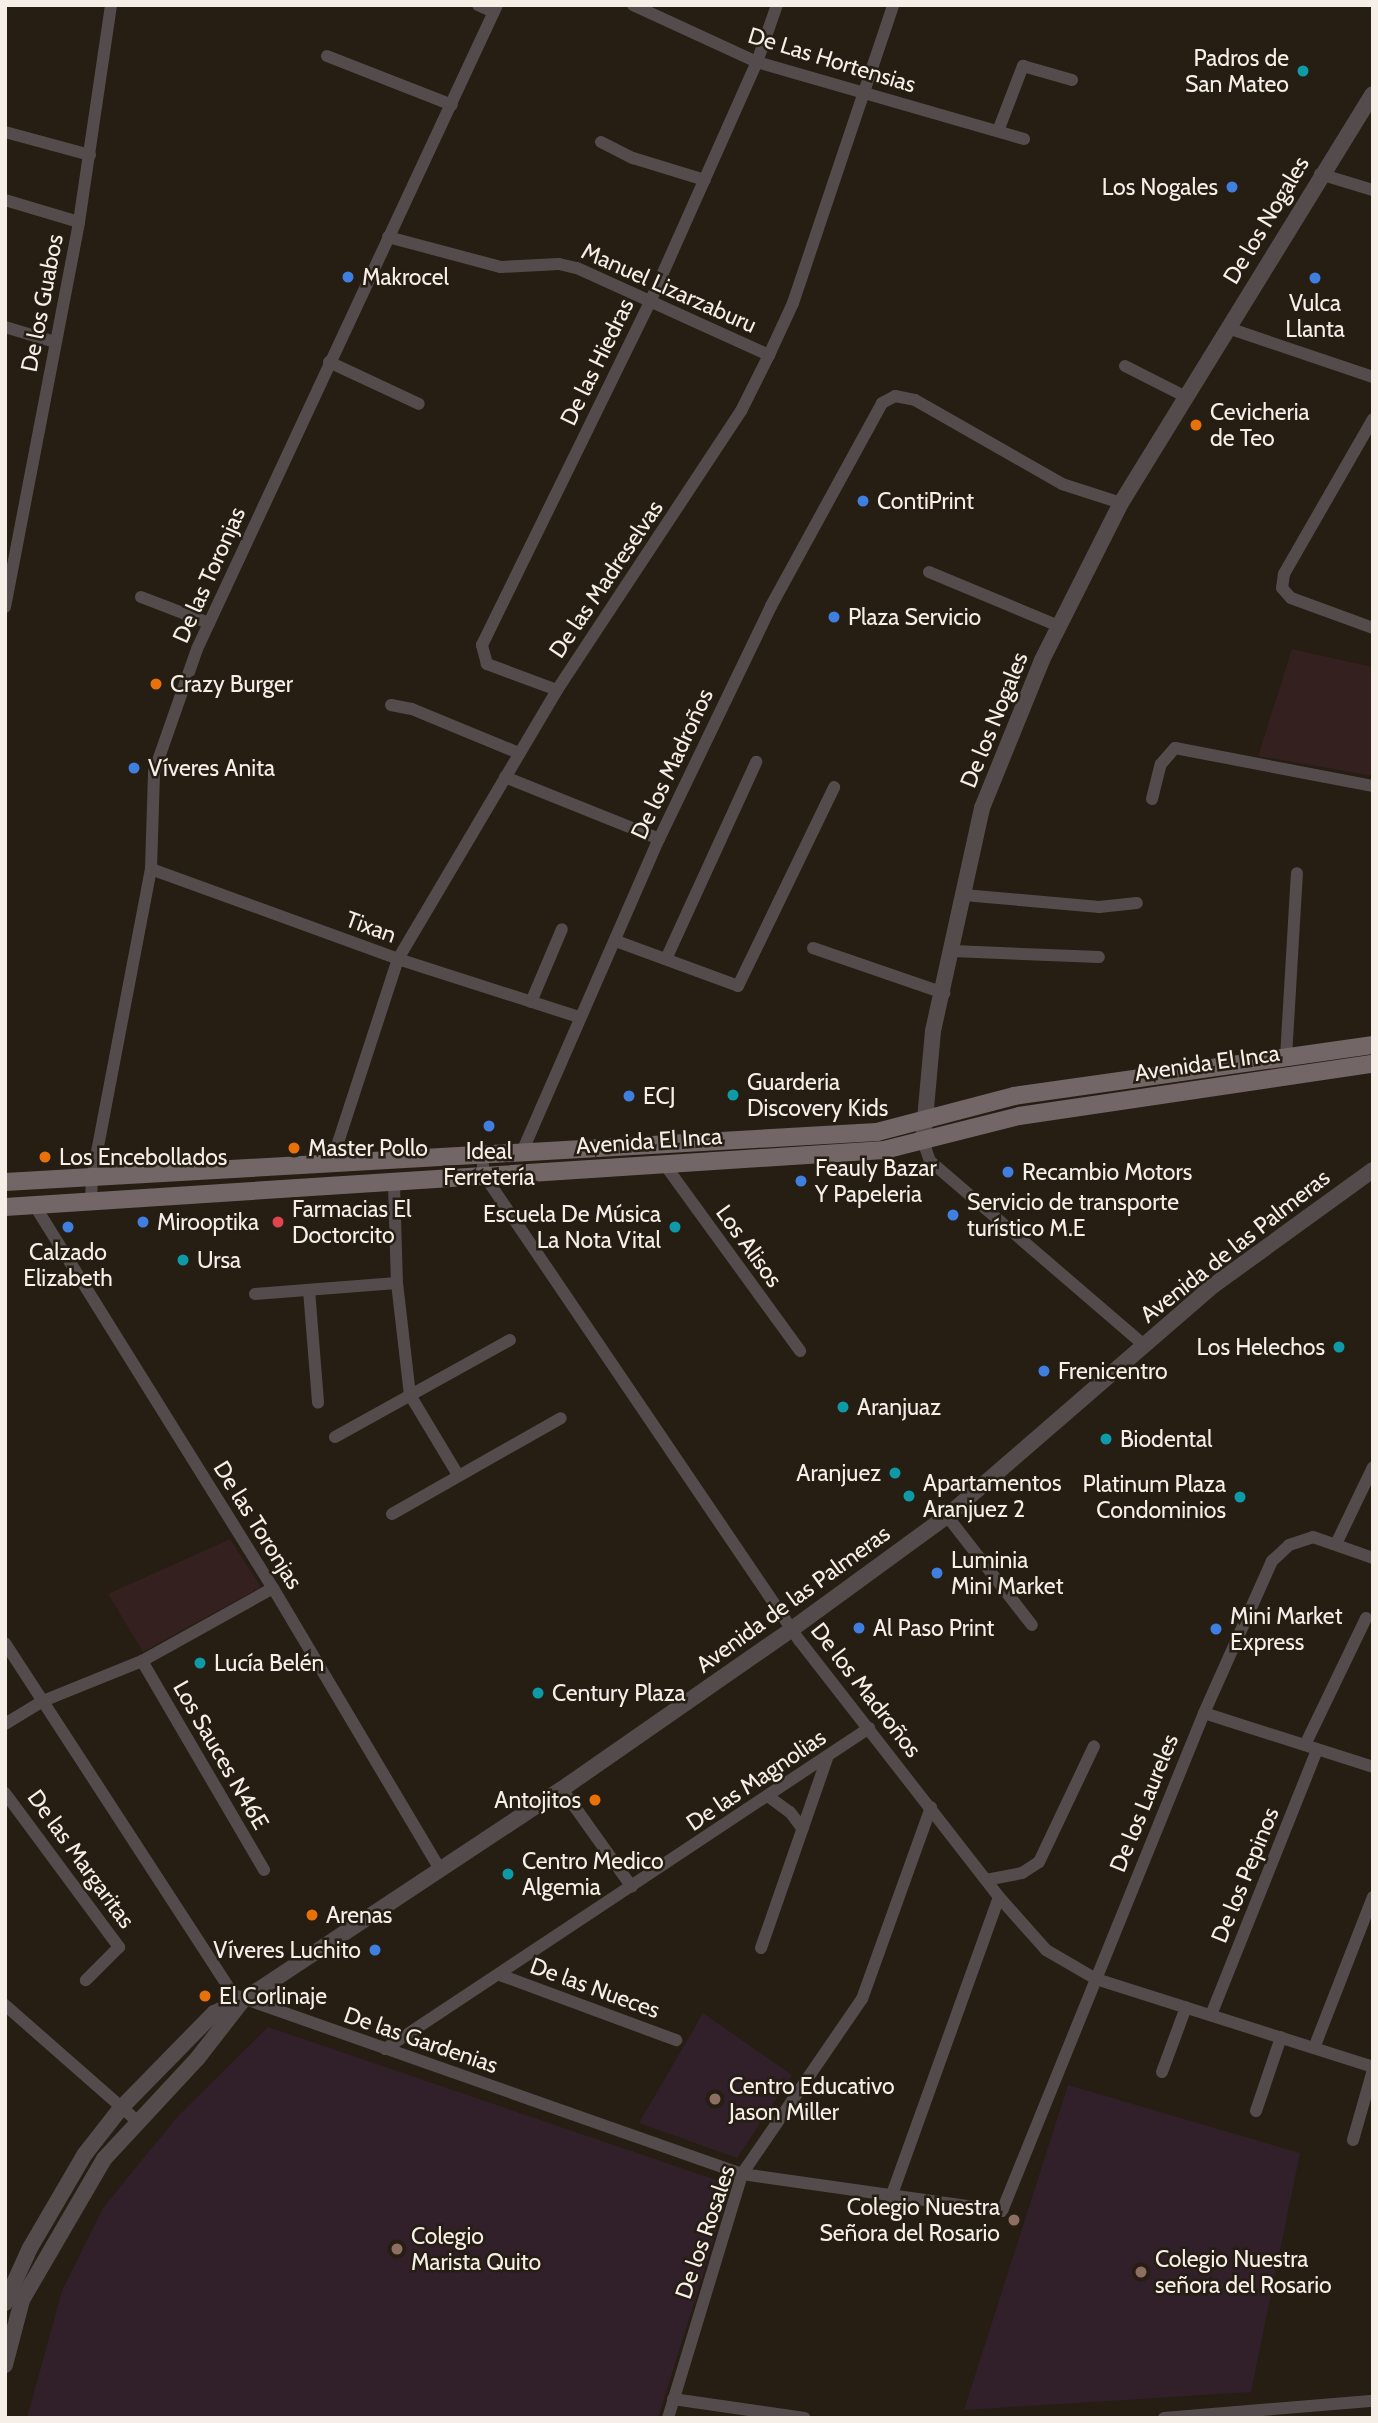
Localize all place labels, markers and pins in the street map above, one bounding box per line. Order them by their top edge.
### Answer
place label: Padros de San Mateo [1185,44,1289,98]
marker: Padros de San Mateo [1295,63,1311,79]
place label: Los Nogales [1102,173,1218,201]
marker: Los Nogales [1224,179,1240,195]
place label: Makrocel [362,263,449,291]
marker: Makrocel [340,269,356,285]
marker: Vulca Llanta [1307,270,1323,286]
place label: Vulca Llanta [1285,289,1345,343]
place label: Cevicheria de Teo [1210,398,1310,452]
marker: Cevicheria de Teo [1188,417,1204,433]
place label: ContiPrint [877,487,974,515]
marker: ContiPrint [855,493,871,509]
place label: Plaza Servicio [848,603,981,631]
marker: Plaza Servicio [826,609,842,625]
place label: Crazy Burger [170,670,293,698]
marker: Crazy Burger [148,676,164,692]
place label: Víveres Anita [148,754,275,782]
marker: Víveres Anita [126,760,142,776]
place label: Guarderia Discovery Kids [747,1068,888,1122]
place label: ECJ [643,1082,676,1110]
marker: Guarderia Discovery Kids [725,1087,741,1103]
marker: ECJ [621,1088,637,1104]
marker: Ideal Ferretería [481,1118,497,1134]
place label: Master Pollo [308,1134,428,1162]
place label: Ideal Ferretería [443,1137,535,1191]
marker: Master Pollo [286,1140,302,1156]
place label: Los Encebollados [59,1143,227,1171]
marker: Los Encebollados [37,1149,53,1165]
place label: Feauly Bazar Y Papeleria [815,1154,937,1208]
place label: Recambio Motors [1022,1158,1192,1186]
marker: Recambio Motors [1000,1164,1016,1180]
marker: Feauly Bazar Y Papeleria [793,1173,809,1189]
place label: Servicio de transporte turístico M.E [967,1188,1179,1242]
place label: Farmacias El Doctorcito [292,1195,411,1249]
place label: Escuela De Música La Nota Vital [483,1200,661,1254]
marker: Servicio de transporte turístico M.E [945,1207,961,1223]
place label: Mirooptika [157,1208,259,1236]
marker: Mirooptika [135,1214,151,1230]
marker: Farmacias El Doctorcito [270,1214,286,1230]
marker: Calzado Elizabeth [60,1219,76,1235]
marker: Escuela De Música La Nota Vital [667,1219,683,1235]
place label: Calzado Elizabeth [23,1238,113,1292]
place label: Ursa [197,1246,241,1274]
marker: Ursa [175,1252,191,1268]
place label: Los Helechos [1196,1333,1325,1361]
marker: Los Helechos [1331,1339,1347,1355]
place label: Frenicentro [1058,1357,1168,1385]
marker: Frenicentro [1036,1363,1052,1379]
place label: Aranjuaz [857,1393,941,1421]
marker: Aranjuaz [835,1399,851,1415]
place label: Biodental [1120,1425,1213,1453]
marker: Biodental [1098,1431,1114,1447]
place label: Aranjuez [796,1459,881,1487]
marker: Aranjuez [887,1465,903,1481]
place label: Apartamentos Aranjuez 2 [923,1469,1062,1523]
place label: Platinum Plaza Condominios [1082,1470,1226,1524]
marker: Apartamentos Aranjuez 2 [901,1488,917,1504]
marker: Platinum Plaza Condominios [1232,1489,1248,1505]
place label: Luminia Mini Market [951,1546,1063,1600]
marker: Luminia Mini Market [929,1565,945,1581]
place label: Mini Market Express [1230,1602,1342,1656]
place label: Al Paso Print [873,1614,994,1642]
marker: Al Paso Print [851,1620,867,1636]
marker: Mini Market Express [1208,1621,1224,1637]
place label: Lucía Belén [214,1649,324,1677]
marker: Lucía Belén [192,1655,208,1671]
place label: Century Plaza [552,1679,686,1707]
marker: Century Plaza [530,1685,546,1701]
place label: Antojitos [494,1786,581,1814]
marker: Antojitos [587,1792,603,1808]
place label: Centro Medico Algemia [522,1847,664,1901]
marker: Centro Medico Algemia [500,1866,516,1882]
place label: Arenas [326,1901,392,1929]
marker: Arenas [304,1907,320,1923]
place label: Víveres Luchito [213,1936,361,1964]
marker: Víveres Luchito [367,1942,383,1958]
place label: El Corlinaje [219,1982,327,2010]
marker: El Corlinaje [197,1988,213,2004]
place label: Centro Educativo Jason Miller [729,2072,895,2126]
marker: Centro Educativo Jason Miller [707,2091,723,2107]
place label: Colegio Nuestra Señora del Rosario [819,2193,1000,2247]
marker: Colegio Nuestra Señora del Rosario [1006,2212,1022,2228]
place label: Colegio Marista Quito [411,2222,541,2276]
marker: Colegio Marista Quito [389,2241,405,2257]
place label: Colegio Nuestra señora del Rosario [1155,2245,1332,2299]
marker: Colegio Nuestra señora del Rosario [1133,2264,1149,2280]

